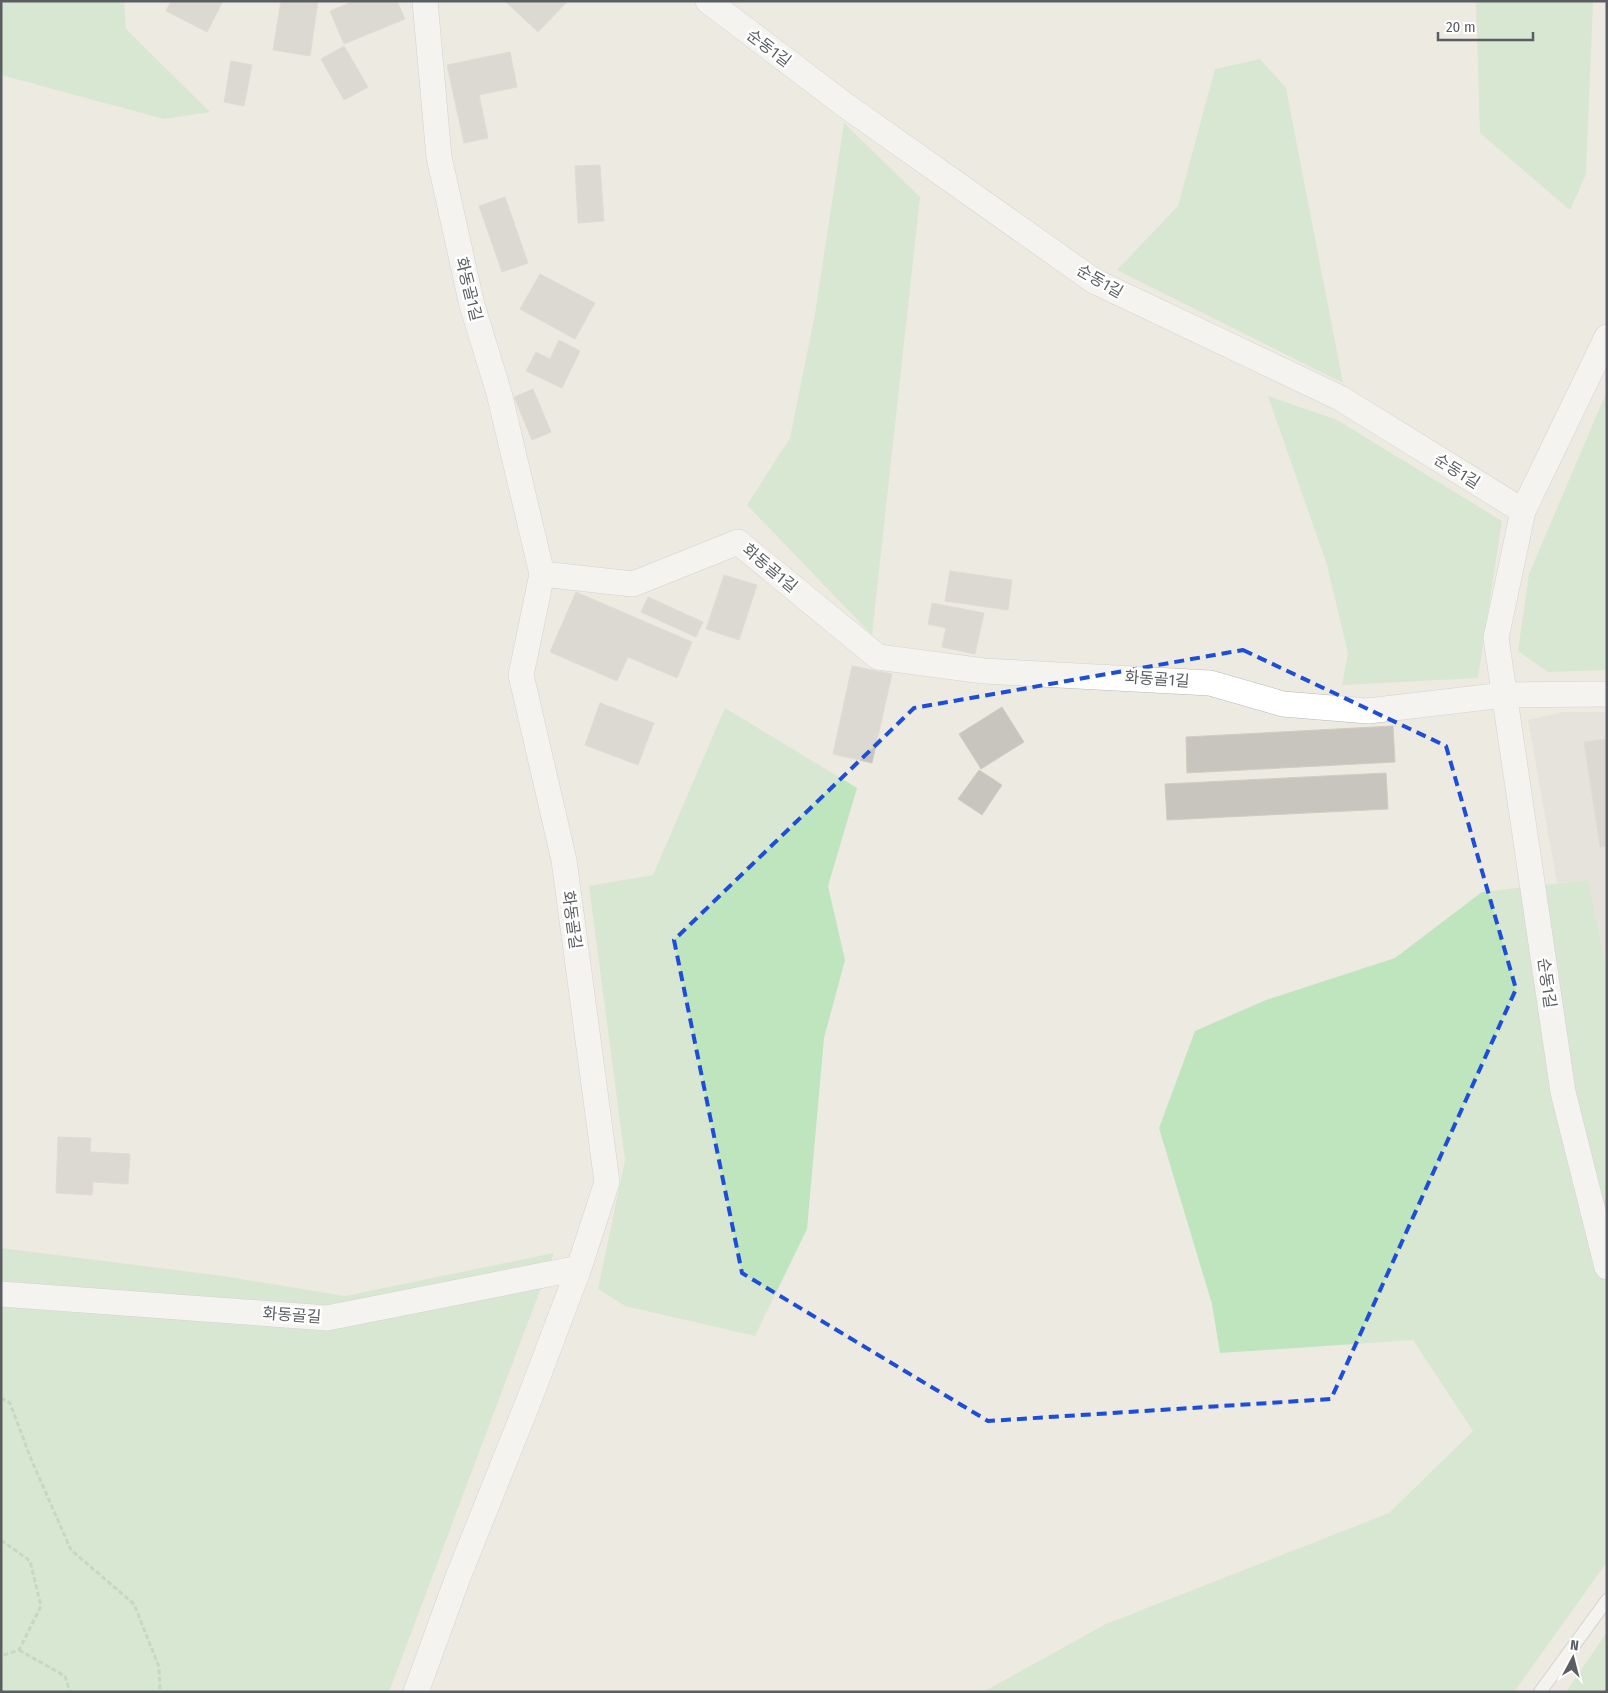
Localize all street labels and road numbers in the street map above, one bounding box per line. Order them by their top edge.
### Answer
street label: 순동1길 [743,25,795,71]
street label: 화동골1길 [452,255,486,323]
street label: 순동1길 [1073,260,1127,302]
street label: 순동1길 [1431,450,1483,492]
street label: 화동골1길 [739,540,801,596]
street label: 화동골1길 [1124,667,1190,691]
street label: 화동골길 [558,890,586,950]
street label: 순동1길 [1534,957,1560,1009]
street label: 화동골길 [262,1303,322,1327]

